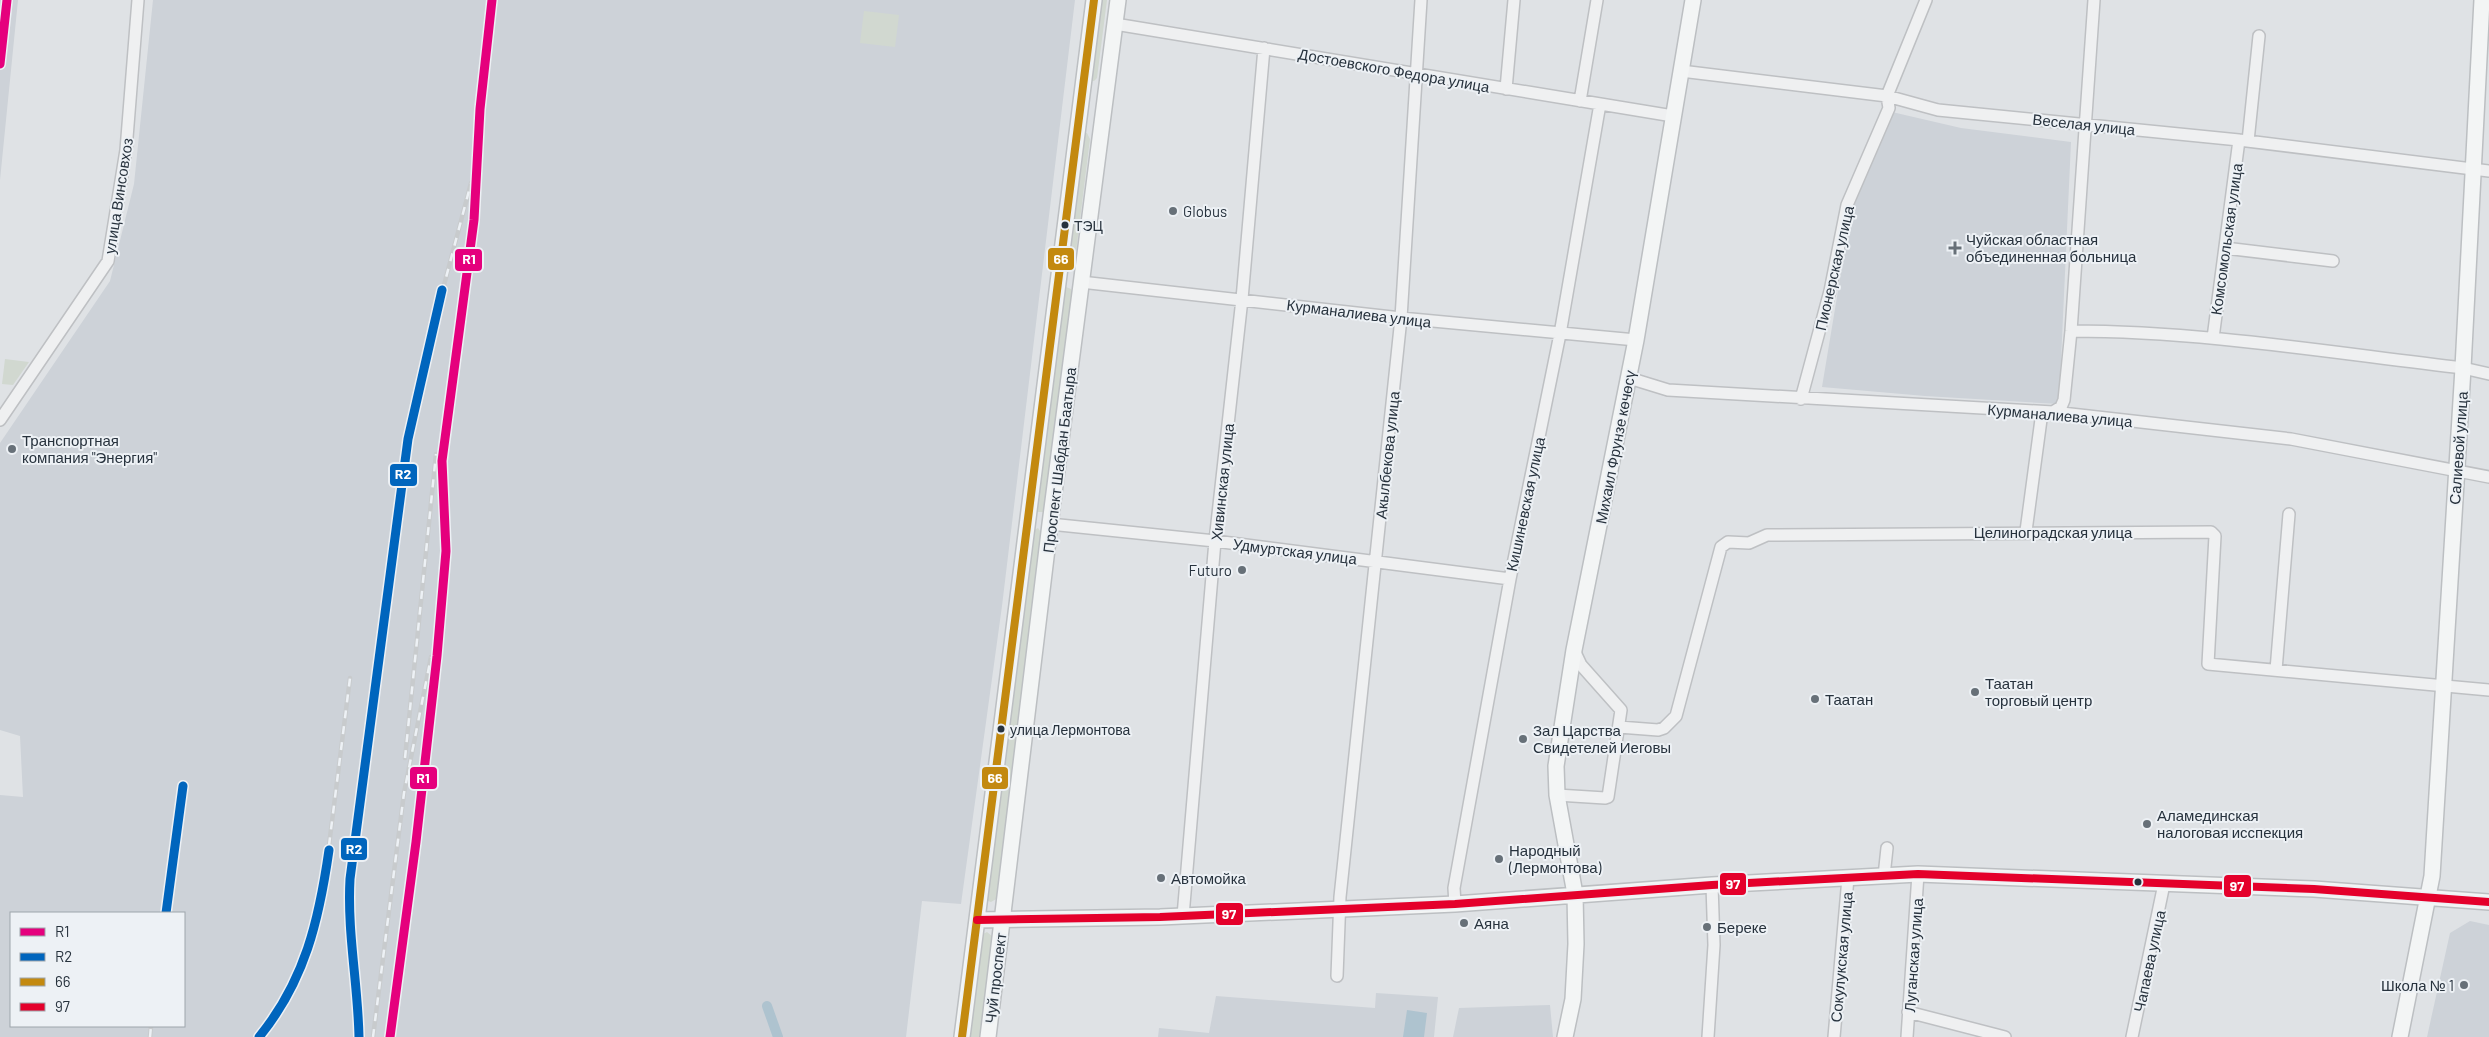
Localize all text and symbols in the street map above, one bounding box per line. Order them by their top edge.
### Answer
street label: Достоевского Федора улица [1297,44,1492,96]
street label: Веселая улица [2032,110,2137,138]
street label: улица Винсовхоз [100,137,136,255]
street label: Комсомольская улица [2206,161,2246,316]
place label: Globus [1183,202,1227,220]
street label: Пионерская улица [1811,203,1857,332]
marker: Globus [1167,205,1179,217]
place label: ТЭЦ [1074,217,1104,234]
marker: ТЭЦ [1060,220,1070,230]
place label: Чуйская областная объединенная больница [1966,230,2137,265]
marker: Чуйская областная объединенная больница [1948,241,1962,255]
line badge: 66 [1047,247,1075,271]
line badge: R1 [454,248,483,272]
text: R1 [462,250,476,267]
text: 66 [1053,250,1069,267]
street label: Курманалиева улица [1286,295,1433,331]
street label: Проспект Шабдан Баатыра [1039,365,1079,554]
street label: Михаил Фрунзе көчөсү [1591,368,1639,525]
street label: Акылбекова улица [1371,390,1403,520]
street label: Салиевой улица [2445,390,2471,505]
street label: Курманалиева улица [1987,400,2134,430]
street label: Хивинская улица [1207,422,1237,542]
place label: Транспортная компания "Энергия" [22,431,157,466]
street label: Кишиневская улица [1502,434,1548,573]
marker: Транспортная компания "Энергия" [6,443,18,455]
line badge: R2 [389,463,418,487]
text: R2 [395,465,411,482]
street label: Целиноградская улица [1974,523,2133,541]
street label: Удмуртская улица [1232,534,1359,568]
place label: Futuro [1189,561,1232,579]
marker: Futuro [1236,564,1248,576]
place label: Таатан торговый центр [1985,674,2092,709]
marker: Таатан торговый центр [1969,686,1981,698]
place label: Таатан [1825,690,1873,708]
marker: Таатан [1809,693,1821,705]
place label: улица Лермонтова [1010,721,1131,738]
place label: Зал Царства Свидетелей Иеговы [1533,721,1671,756]
marker: улица Лермонтова [996,724,1006,734]
marker: Зал Царства Свидетелей Иеговы [1517,733,1529,745]
line badge: R1 [409,766,438,790]
line badge: 66 [981,766,1009,790]
text: R1 [416,769,430,786]
text: 66 [987,769,1003,786]
place label: Аламединская налоговая исспекция [2157,806,2303,841]
marker: Аламединская налоговая исспекция [2141,818,2153,830]
line badge: R2 [340,837,368,861]
text: R2 [346,840,362,857]
place label: Народный (Лермонтова) [1508,841,1602,876]
marker: Народный (Лермонтова) [1493,853,1505,865]
place label: Автомойка [1171,869,1247,887]
marker: Автомойка [1155,872,1167,884]
line badge: 97 [1719,872,1747,896]
line badge: 97 [2223,874,2252,898]
text: 97 [1726,875,1740,892]
unlabelled marker [2133,877,2143,887]
text: 97 [2230,877,2244,894]
street label: Сокулукская улица [1826,890,1856,1023]
street label: Луганская улица [1900,897,1926,1013]
line badge: 97 [1215,902,1244,926]
text: 97 [1222,905,1236,922]
street label: Чапаева улица [2129,908,2169,1014]
legend [10,912,185,1027]
place label: Аяна [1474,914,1509,932]
marker: Аяна [1458,917,1470,929]
place label: Береке [1717,918,1767,936]
marker: Береке [1701,921,1713,933]
text: R1 [55,922,69,940]
street label: Чуй проспект [981,931,1010,1024]
text: R2 [55,947,72,965]
text: 66 [55,972,70,990]
place label: Школа № 1 [2381,976,2454,994]
marker: Школа № 1 [2458,979,2470,991]
text: 97 [55,997,70,1015]

